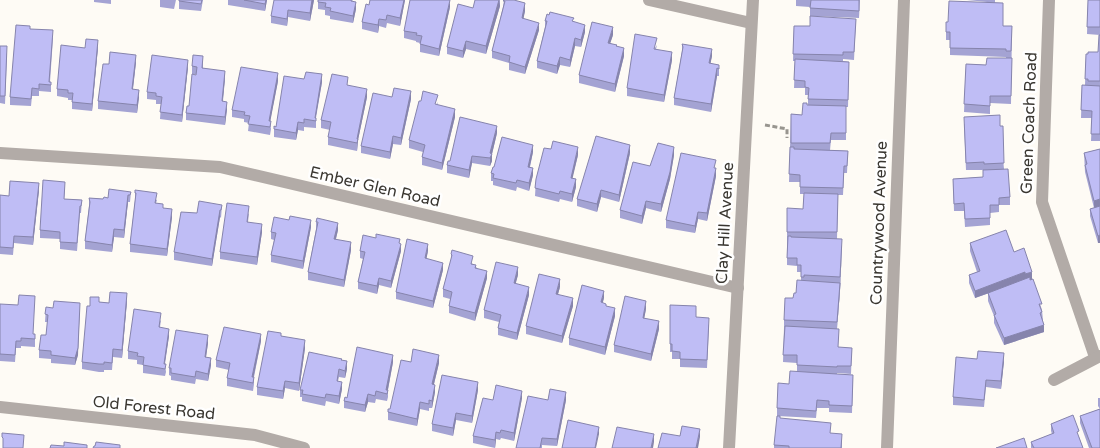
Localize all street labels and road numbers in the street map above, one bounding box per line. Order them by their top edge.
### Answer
street label: Green Coach Road [1017,52,1041,194]
street label: Countrywood Avenue [866,141,892,305]
street label: Ember Glen Road [308,162,442,212]
street label: Clay Hill Avenue [712,162,738,284]
street label: Old Forest Road [92,392,216,424]

